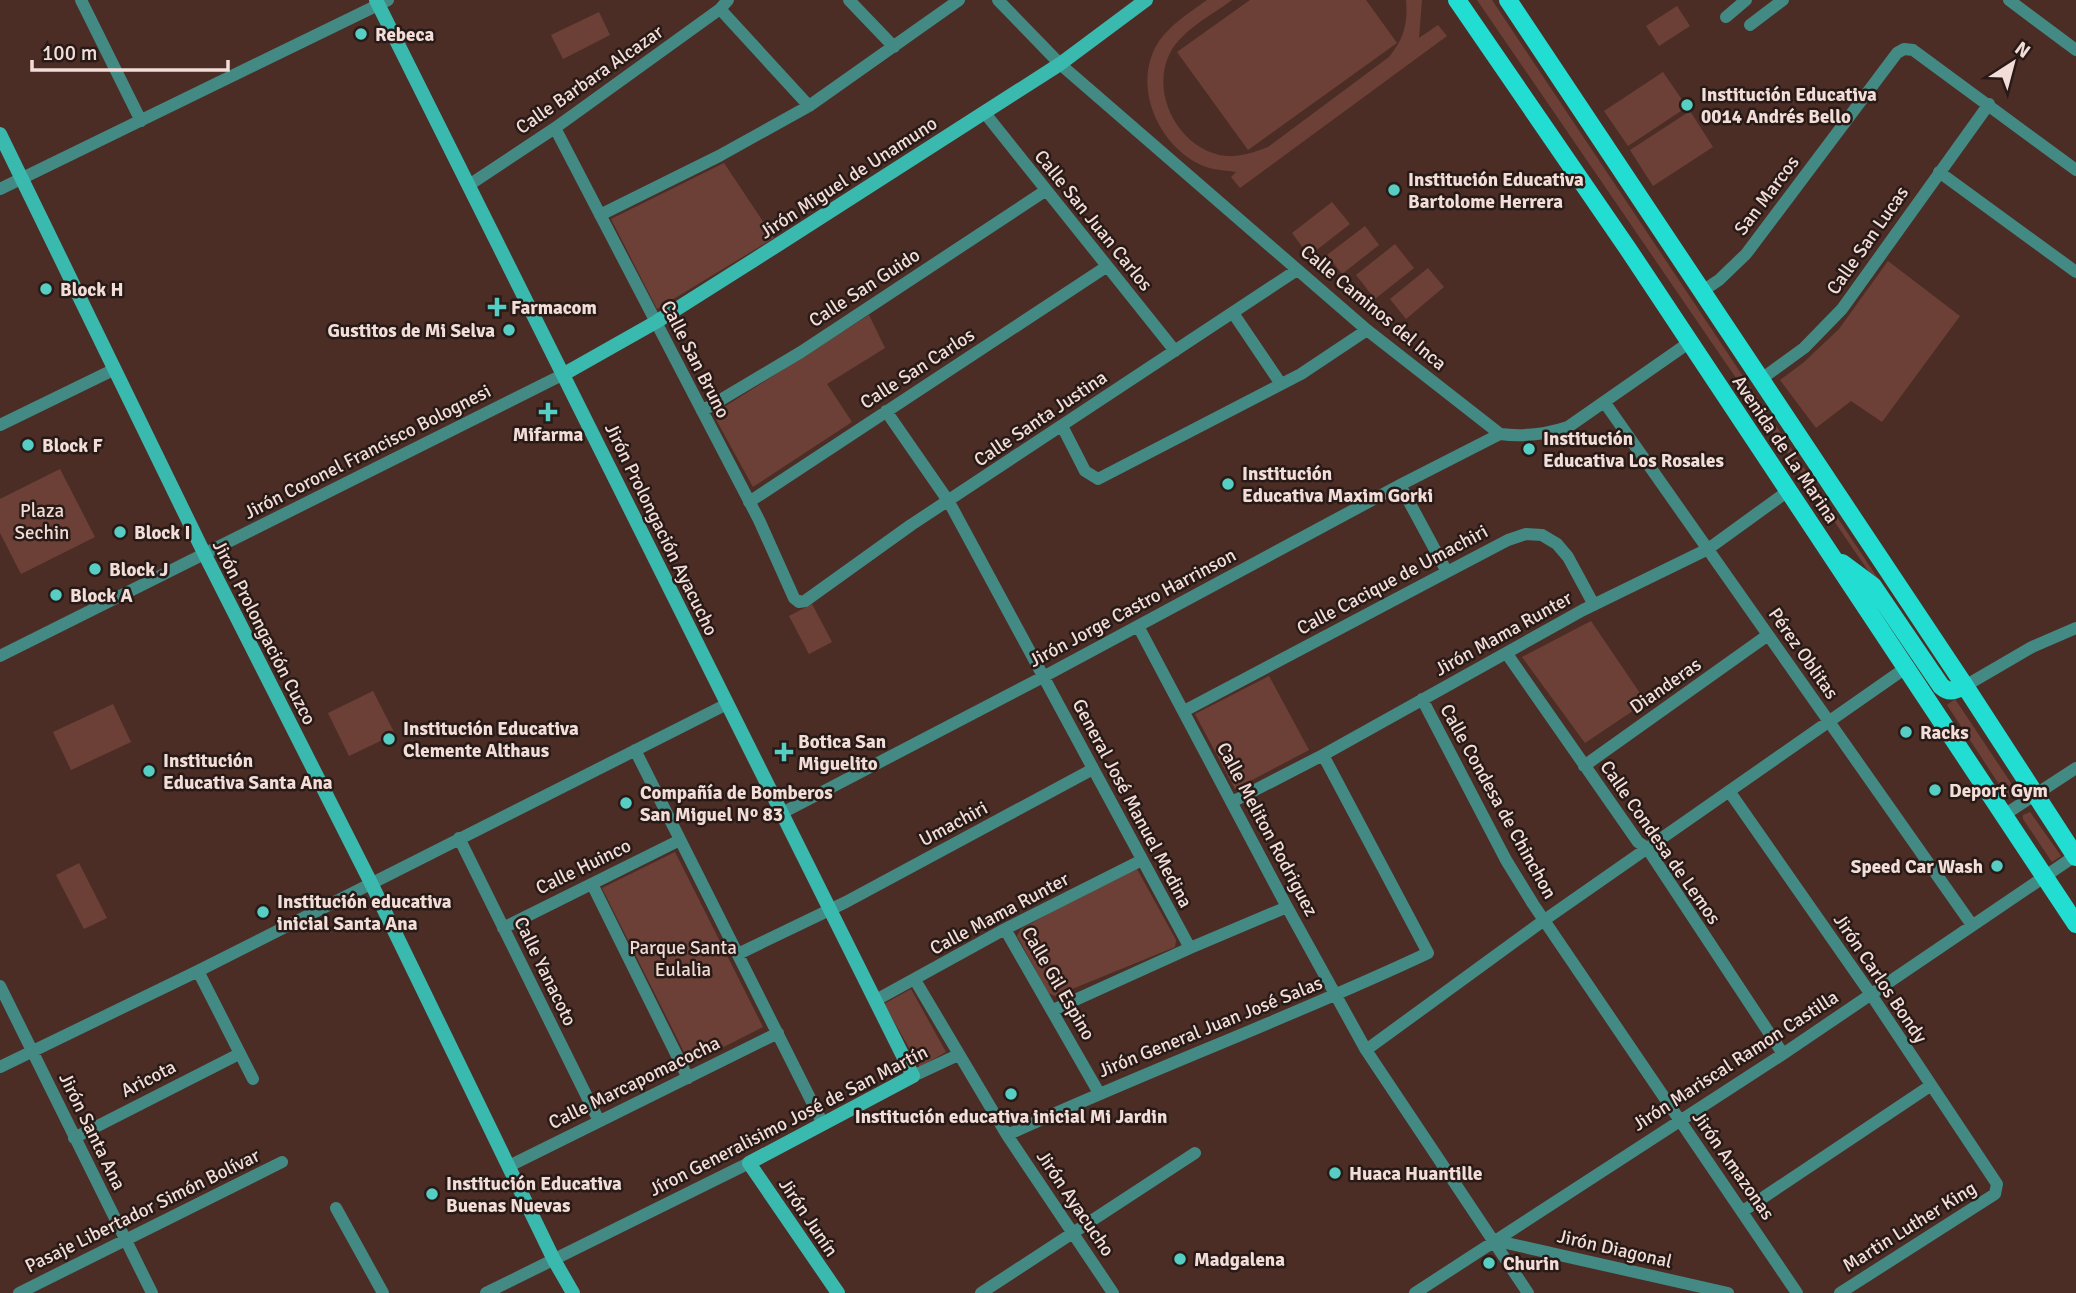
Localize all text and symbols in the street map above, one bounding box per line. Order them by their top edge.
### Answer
street label: Calle Barbara Alcazar [511,20,668,140]
place label: Rebeca [375,23,434,47]
marker: Rebeca [353,26,369,42]
scale bar [32,28,228,72]
north arrow [1978,28,2048,98]
text: N [2010,36,2035,64]
text: 100 m [42,40,97,66]
place label: Institución Educativa 0014 Andrés Bello [1701,83,1877,129]
marker: Institución Educativa 0014 Andrés Bello [1679,97,1695,113]
street label: Jirón Miguel de Unamuno [755,111,942,244]
street label: Calle San Juan Carlos [1029,145,1158,296]
street label: San Marcos [1729,151,1804,240]
place label: Institución Educativa Bartolome Herrera [1408,168,1584,214]
marker: Institución Educativa Bartolome Herrera [1386,182,1402,198]
street label: Calle San Lucas [1822,182,1914,299]
street label: Calle Caminos del Inca [1295,240,1451,376]
street label: Calle San Guido [804,243,925,333]
place label: Block H [60,278,124,302]
marker: Block H [38,281,54,297]
place label: Farmacom [511,296,597,320]
street label: Calle San Bruno [655,297,735,422]
marker: Farmacom [489,299,505,315]
place label: Gustitos de Mi Selva [327,319,495,343]
marker: Gustitos de Mi Selva [501,322,517,338]
street label: Calle San Carlos [856,323,979,415]
street label: Calle Santa Justina [969,365,1112,472]
street label: Avenida de La Marina [1727,371,1844,528]
street label: Jirón Coronel Francisco Bolognesi [240,379,495,525]
marker: Mifarma [540,404,556,420]
street label: Jirón Prolongación Ayacucho [599,419,723,640]
place label: Mifarma [513,423,584,447]
place label: Institución Educativa Los Rosales [1543,427,1724,473]
place label: Block F [42,434,103,458]
marker: Block F [20,437,36,453]
marker: Institución Educativa Los Rosales [1521,441,1537,457]
place label: Institución Educativa Maxim Gorki [1242,462,1433,508]
marker: Institución Educativa Maxim Gorki [1220,476,1236,492]
park label: Plaza Sechin [15,499,69,545]
street label: Calle Cacique de Umachiri [1293,519,1492,640]
place label: Block I [134,521,190,545]
marker: Block I [112,524,128,540]
street label: Jirón Prolongación Cuzco [207,536,321,729]
street label: Jirón Jorge Castro Harrinson [1025,543,1240,673]
place label: Block J [109,558,168,582]
marker: Block J [87,561,103,577]
place label: Block A [70,584,133,608]
street label: Jirón Mama Runter [1431,586,1576,682]
marker: Block A [48,587,64,603]
street label: Pérez Oblitas [1763,603,1843,704]
street label: Dianderas [1625,653,1706,719]
street label: General José Manuel Medina [1067,695,1197,912]
street label: Calle Condesa de Chinchon [1434,700,1562,903]
place label: Institución Educativa Clemente Althaus [403,717,579,763]
place label: Racks [1920,721,1969,745]
marker: Racks [1898,724,1914,740]
place label: Botica San Miguelito [798,730,886,776]
marker: Institución Educativa Clemente Althaus [381,731,397,747]
street label: Calle Meliton Rodriguez [1211,738,1323,921]
marker: Botica San Miguelito [776,744,792,760]
place label: Institución Educativa Santa Ana [163,749,333,795]
street label: Calle Condesa de Lemos [1594,756,1726,929]
marker: Institución Educativa Santa Ana [141,763,157,779]
place label: Deport Gym [1949,779,2048,803]
place label: Compañía de Bomberos San Miguel Nº 83 [640,781,833,827]
marker: Deport Gym [1927,782,1943,798]
marker: Compañía de Bomberos San Miguel Nº 83 [618,795,634,811]
street label: Umachiri [915,796,992,852]
street label: Calle Huinco [532,834,635,900]
place label: Speed Car Wash [1851,855,1983,879]
marker: Speed Car Wash [1989,858,2005,874]
street label: Calle Mama Runter [926,867,1073,961]
place label: Institución educativa inicial Santa Ana [277,890,452,936]
marker: Institución educativa inicial Santa Ana [255,904,271,920]
street label: Jirón Carlos Bondy [1828,909,1932,1048]
street label: Calle Yanacoto [508,913,582,1030]
street label: Calle Gil Espino [1016,922,1100,1045]
park label: Parque Santa Eulalia [629,936,737,982]
street label: Jirón General Juan José Salas [1095,971,1326,1083]
street label: Jirón Mariscal Ramon Castilla [1628,985,1843,1137]
street label: Calle Marcapomacocha [545,1031,724,1135]
street label: Jíron Generalisimo José de San Martín [645,1040,932,1202]
street label: Aricota [117,1055,180,1103]
street label: Jirón Santa Ana [53,1069,131,1194]
marker: Institución educativa inicial Mi Jardin [1003,1086,1019,1102]
place label: Institución educativa inicial Mi Jardin [855,1105,1167,1129]
street label: Jirón Amazonas [1687,1106,1780,1225]
street label: Pasaje Libertador Simón Bolívar [21,1144,264,1278]
street label: Jirón Ayacucho [1031,1146,1120,1261]
place label: Huaca Huantille [1349,1162,1482,1186]
marker: Huaca Huantille [1327,1165,1343,1181]
place label: Institución Educativa Buenas Nuevas [446,1172,622,1218]
street label: Jirón Junín [773,1174,843,1261]
street label: Martin Luther King [1838,1176,1981,1278]
marker: Institución Educativa Buenas Nuevas [424,1186,440,1202]
street label: Jirón Diagonal [1555,1224,1675,1274]
place label: Madgalena [1194,1248,1285,1272]
marker: Madgalena [1172,1251,1188,1267]
place label: Churin [1503,1252,1559,1276]
marker: Churin [1481,1255,1497,1271]

